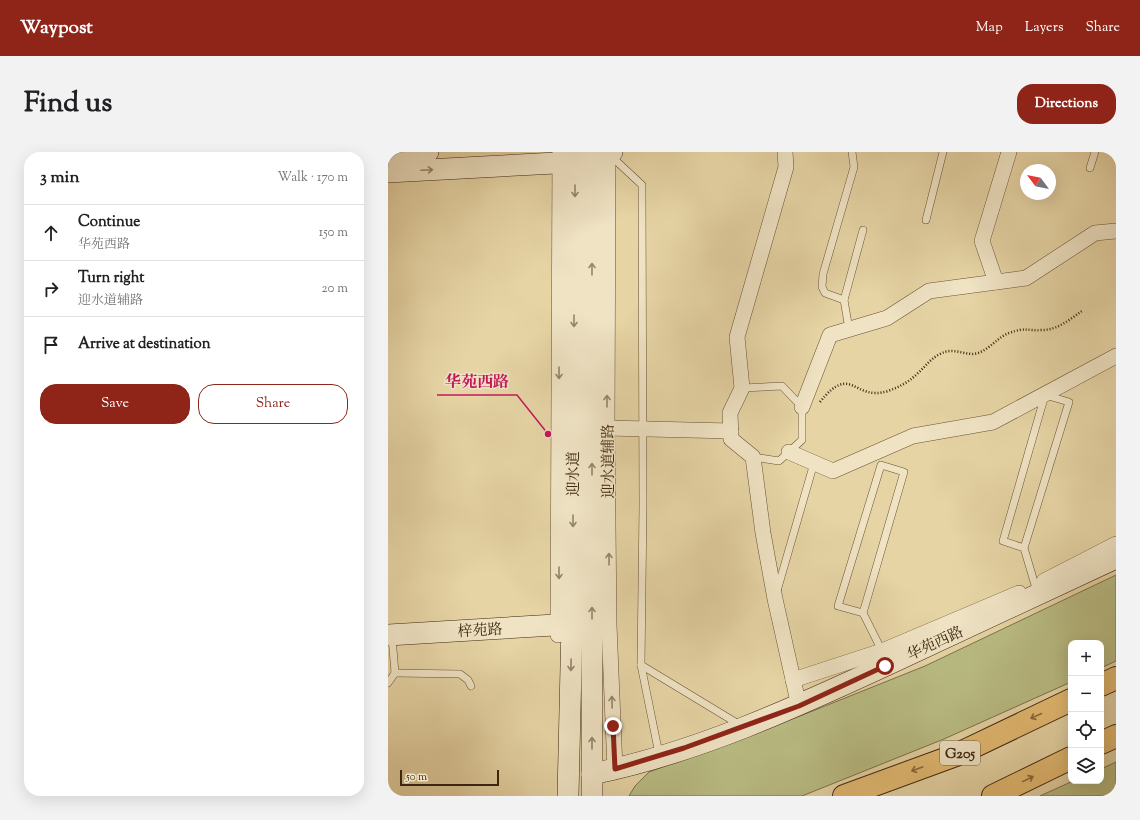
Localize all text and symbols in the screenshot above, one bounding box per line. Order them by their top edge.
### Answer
text: Waypost [20,15,93,42]
text: Map [976,18,1003,38]
text: Layers [1025,18,1063,38]
text: Share [1085,18,1120,38]
text: Find us [24,84,112,124]
button: Directions [1017,84,1116,124]
north arrow [1020,164,1056,200]
text: 3 min [40,166,79,190]
one-way arrow [420,166,433,173]
text: Walk · 170 m [278,169,348,187]
one-way arrow [571,184,579,197]
text: Continue [78,212,140,233]
icon: ahead [40,222,62,244]
text: 150 m [319,224,348,242]
text: 华苑西路 [78,236,130,254]
one-way arrow [588,263,596,276]
text: Turn right [78,268,144,289]
icon: right [40,278,62,300]
text: 20 m [322,280,348,298]
text: 迎水道辅路 [78,292,143,310]
one-way arrow [570,314,578,327]
icon: arrive [40,334,62,356]
text: Arrive at destination [78,334,211,355]
one-way arrow [555,366,563,379]
callout: 华苑西路 [437,367,517,395]
text: 华苑西路 [445,372,509,395]
button: Save [40,384,190,424]
button: Share [198,384,348,424]
one-way arrow [603,395,611,408]
street label: 迎水道辅路 [599,423,620,499]
street label: 迎水道 [564,451,585,497]
one-way arrow [588,463,596,476]
one-way arrow [569,514,577,527]
one-way arrow [605,553,613,566]
one-way arrow [555,566,563,579]
one-way arrow [588,607,596,620]
street label: 梓苑路 [457,620,503,643]
street label: 华苑西路 [904,622,967,667]
map controls [1068,640,1104,784]
button: + [1068,640,1104,676]
route start [876,657,894,675]
one-way arrow [567,658,575,671]
button: − [1068,676,1104,712]
one-way arrow [608,696,616,709]
button: locate [1068,712,1104,748]
one-way arrow [1030,713,1042,721]
route end [604,717,622,735]
one-way arrow [588,737,596,750]
road number: G205 [940,741,980,765]
button: layers [1068,748,1104,784]
one-way arrow [911,766,924,773]
scale bar [400,768,499,787]
text: 50 m [406,769,427,785]
one-way arrow [1021,775,1033,782]

